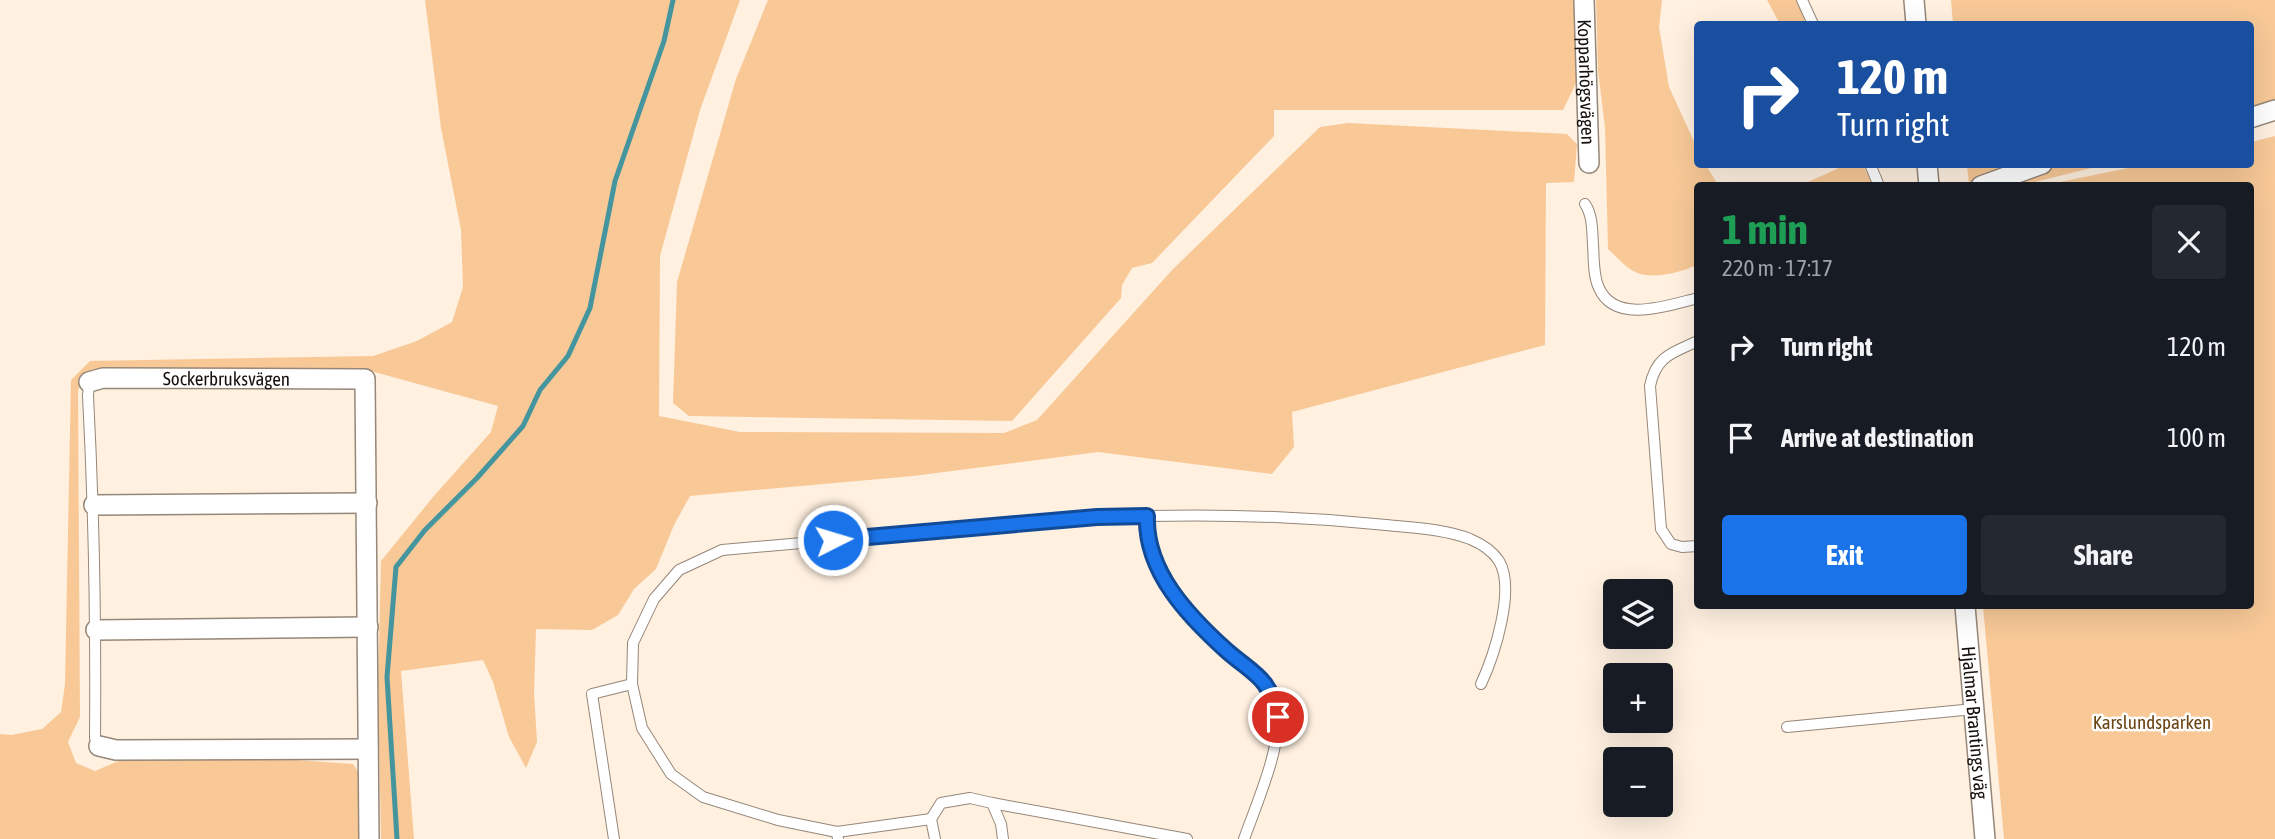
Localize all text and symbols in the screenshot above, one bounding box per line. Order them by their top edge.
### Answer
street label: Kopparhögsvägen [1574,19,1599,145]
text: 120 m [1837,48,1948,104]
icon: right [1722,49,1813,140]
text: Turn right [1837,106,1950,143]
text: 1 min [1722,205,1808,253]
button: close [2152,205,2226,279]
text: 220 m · 17:17 [1722,255,1833,281]
icon: right [1722,328,1760,366]
text: Turn right [1781,332,1872,362]
text: 120 m [2167,332,2226,362]
street label: Sockerbruksvägen [163,367,290,390]
icon: arrive [1722,419,1760,457]
text: Arrive at destination [1781,423,1974,453]
text: 100 m [2167,423,2226,453]
position arrow [796,503,870,577]
button: Exit [1722,515,1967,595]
button: Share [1981,515,2226,595]
map controls [1603,579,1673,817]
button: layers [1603,579,1673,649]
street label: Hjalmar Brantings väg [1957,645,1993,801]
button: + [1603,663,1673,733]
pin [1248,687,1308,747]
icon: arrive [1259,698,1297,736]
park label: Karslundsparken [2093,711,2211,733]
button: − [1603,747,1673,817]

